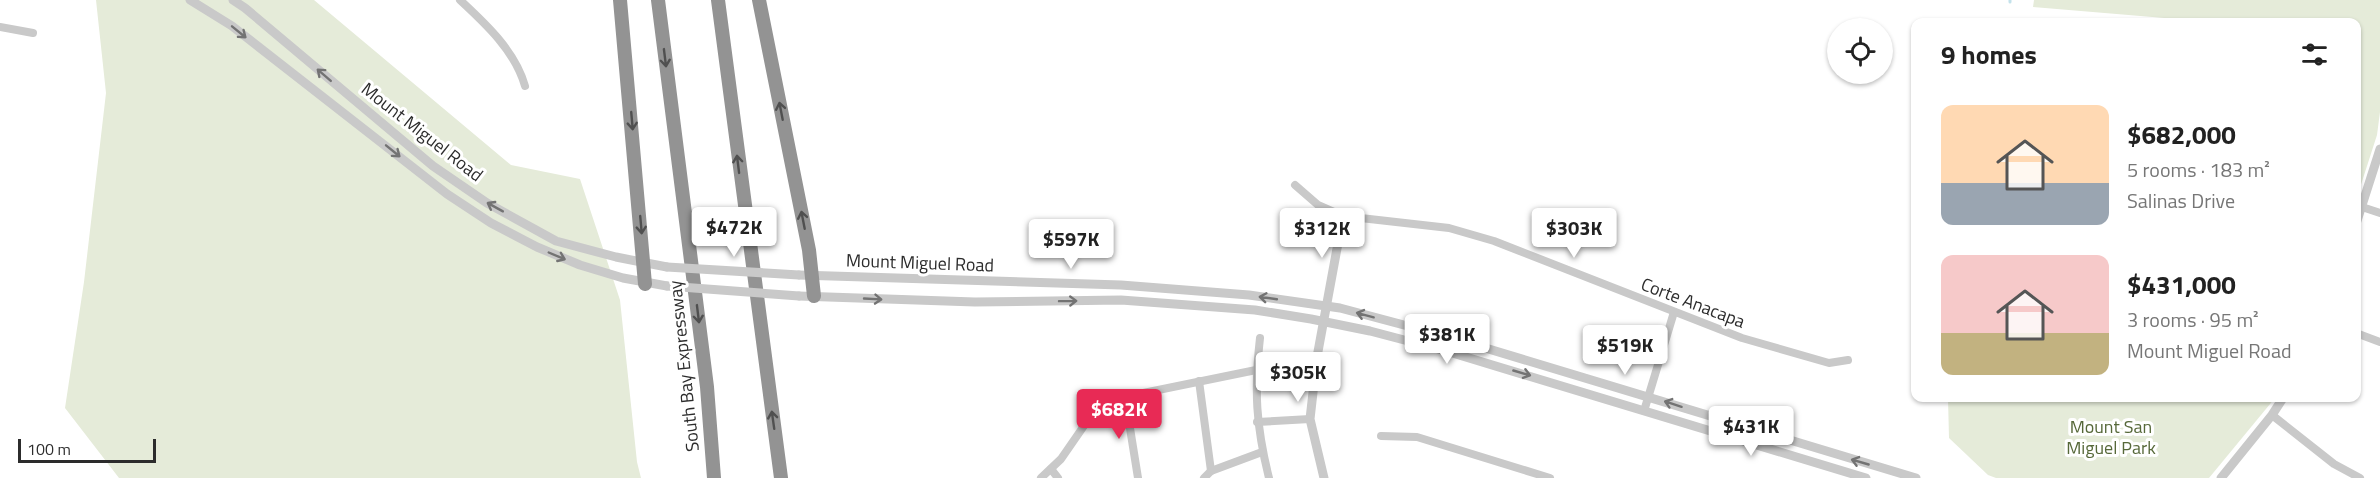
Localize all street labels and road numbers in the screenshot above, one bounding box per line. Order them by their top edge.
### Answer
street label: Mount Miguel Road [356,75,489,188]
street label: Mount Miguel Road [846,246,994,279]
street label: Corte Anacapa [1637,270,1749,335]
street label: South Bay Expressway [661,279,706,453]

